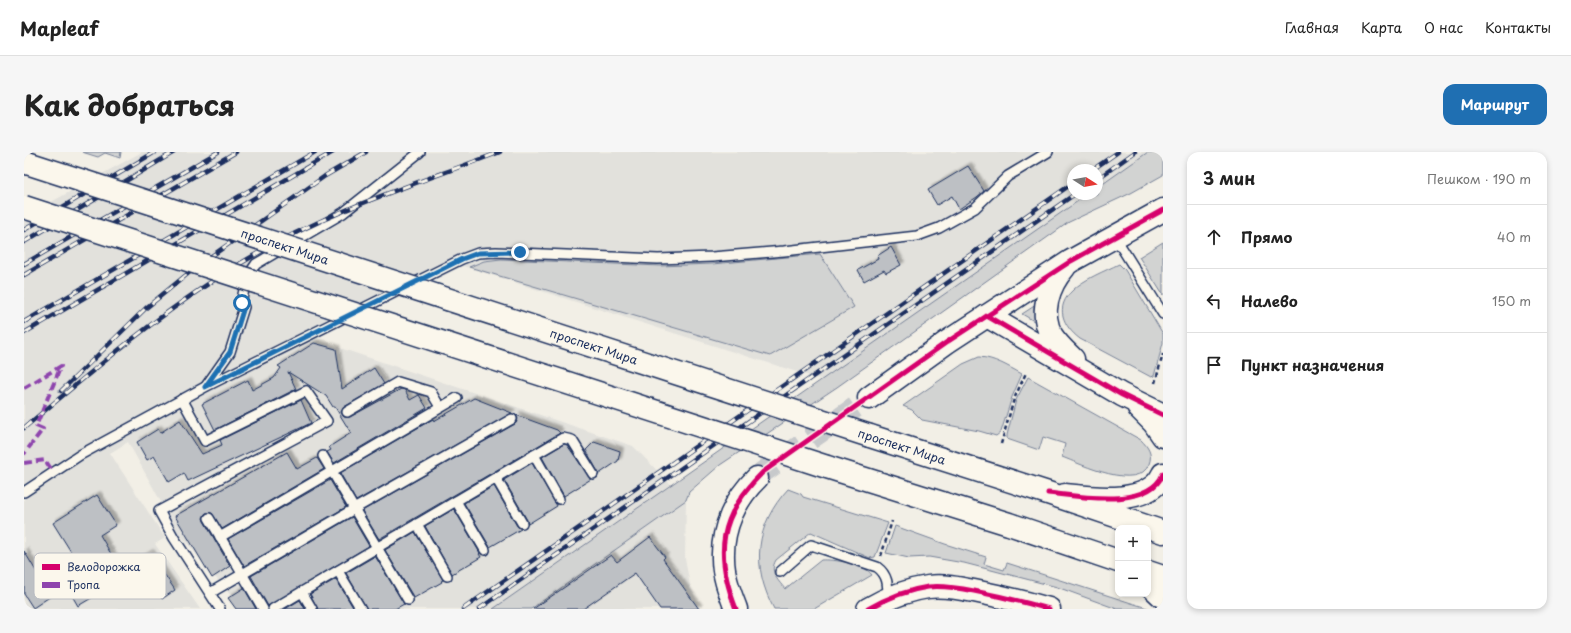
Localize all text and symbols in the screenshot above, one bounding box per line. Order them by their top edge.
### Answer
text: Mapleaf [20,14,98,42]
text: Главная [1285,17,1339,38]
text: Карта [1361,17,1402,38]
text: О нас [1424,17,1463,38]
text: Контакты [1485,17,1551,38]
text: Как добраться [24,83,235,126]
button: Маршрут [1443,84,1547,125]
north arrow [1067,164,1103,200]
text: 3 мин [1203,165,1255,191]
text: Пешком · 190 m [1427,169,1531,188]
street label: проспект Мира [239,223,332,269]
text: Прямо [1241,225,1292,248]
icon: ahead [1203,226,1225,248]
text: 40 m [1497,227,1531,246]
route end [511,243,529,261]
text: Налево [1241,289,1298,312]
icon: left [1203,290,1225,312]
text: 150 m [1492,291,1531,310]
route start [233,294,251,312]
street label: проспект Мира [548,323,641,369]
text: Пункт назначения [1241,353,1384,376]
icon: arrive [1203,354,1225,376]
street label: проспект Мира [856,423,949,469]
map controls [1115,525,1151,597]
button: + [1115,525,1151,561]
legend [34,553,166,599]
text: Велодорожка [67,558,140,575]
button: − [1115,561,1151,597]
text: Тропа [67,576,100,593]

